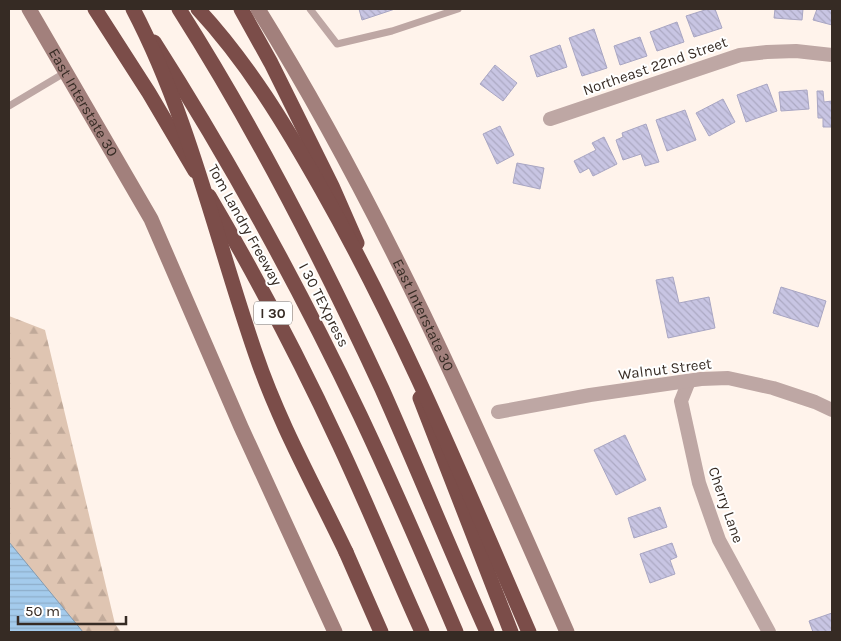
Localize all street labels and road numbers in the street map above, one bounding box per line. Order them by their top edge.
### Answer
street label: Northeast 22nd Street [580,33,730,99]
street label: East Interstate 30 [45,45,122,160]
street label: Tom Landry Freeway [204,161,286,289]
street label: East Interstate 30 [389,256,458,374]
street label: I 30 TEXpress [295,260,353,350]
road number: I 30 [254,302,292,324]
street label: Walnut Street [617,354,713,384]
street label: Cherry Lane [705,465,747,545]

